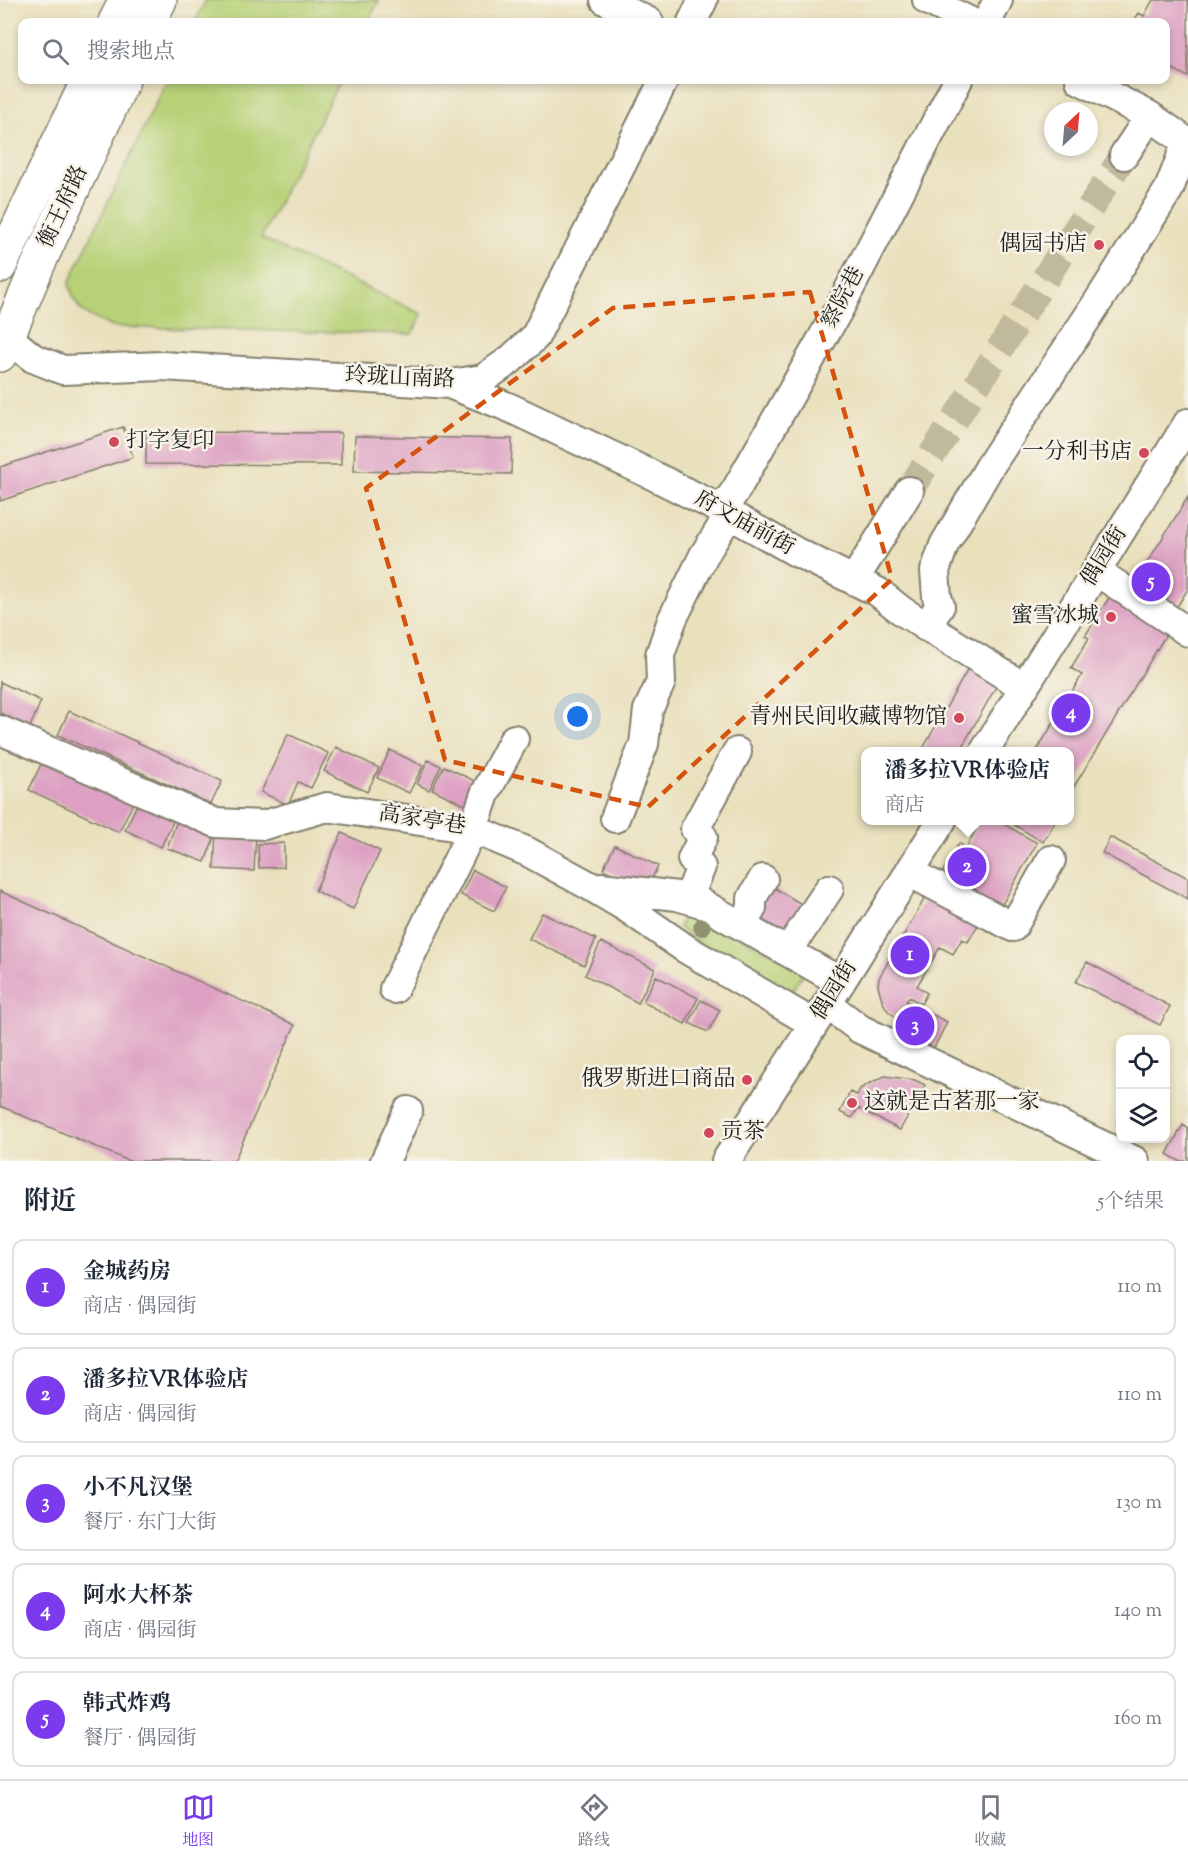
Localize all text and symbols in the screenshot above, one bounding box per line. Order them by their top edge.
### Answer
search box [18,18,1170,84]
icon: search [39,35,72,68]
text: 搜索地点 [87,37,175,69]
north arrow [1044,102,1098,156]
street label: 衡王府路 [31,160,97,254]
place label: 偶园书店 [999,229,1087,261]
marker: 偶园书店 [1092,238,1106,252]
street label: 察院巷 [814,261,874,335]
street label: 玲珑山南路 [344,361,456,397]
place label: 打字复印 [126,426,214,458]
marker: 打字复印 [107,435,121,449]
place label: 一分利书店 [1022,437,1132,469]
marker: 一分利书店 [1137,446,1151,460]
street label: 府文庙前街 [688,483,800,565]
street label: 偶园街 [1074,521,1136,593]
pin: 5 [1132,560,1170,604]
place label: 蜜雪冰城 [1011,601,1099,633]
marker: 蜜雪冰城 [1104,610,1118,624]
pin: 4 [1052,690,1090,736]
your location [563,702,592,731]
place label: 青州民间收藏博物馆 [749,702,947,734]
marker: 青州民间收藏博物馆 [952,711,966,725]
popup [861,747,1074,825]
text: 潘多拉VR体验店 [885,756,1050,788]
text: 商店 [885,792,925,821]
street label: 高家亭巷 [376,798,468,844]
pin: 2 [948,844,986,890]
pin: 1 [890,932,930,978]
street label: 偶园街 [804,955,866,1027]
pin: 3 [896,1004,934,1048]
map controls [1116,1035,1170,1143]
button: locate [1116,1035,1170,1089]
place label: 俄罗斯进口商品 [581,1064,735,1096]
marker: 俄罗斯进口商品 [740,1073,754,1087]
place label: 这就是古茗那一家 [864,1087,1040,1119]
button: layers [1116,1089,1170,1143]
marker: 这就是古茗那一家 [845,1096,859,1110]
place label: 贡茶 [721,1117,765,1149]
marker: 贡茶 [702,1126,716,1140]
text: 附近 [24,1184,76,1221]
text: 5个结果 [1097,1188,1164,1217]
text: 金城药房 [83,1257,171,1289]
text: 1 [42,1273,49,1302]
text: 110 m [1117,1273,1162,1302]
text: 商店 · 偶园街 [83,1293,197,1322]
text: 潘多拉VR体验店 [83,1365,249,1397]
text: 2 [41,1381,50,1410]
text: 110 m [1117,1381,1162,1410]
text: 商店 · 偶园街 [83,1401,197,1430]
text: 小不凡汉堡 [83,1473,193,1505]
text: 3 [41,1489,50,1518]
text: 130 m [1116,1489,1162,1518]
text: 餐厅 · 东门大街 [83,1509,217,1538]
text: 阿水大杯茶 [83,1581,193,1613]
text: 4 [40,1597,51,1626]
text: 140 m [1114,1597,1162,1626]
text: 商店 · 偶园街 [83,1617,197,1646]
text: 韩式炸鸡 [83,1689,171,1721]
text: 5 [42,1705,49,1734]
text: 160 m [1114,1705,1162,1734]
text: 餐厅 · 偶园街 [83,1725,197,1754]
tab: 地图 [182,1791,215,1853]
tab: 路线 [578,1791,611,1853]
tab: 收藏 [974,1791,1007,1853]

